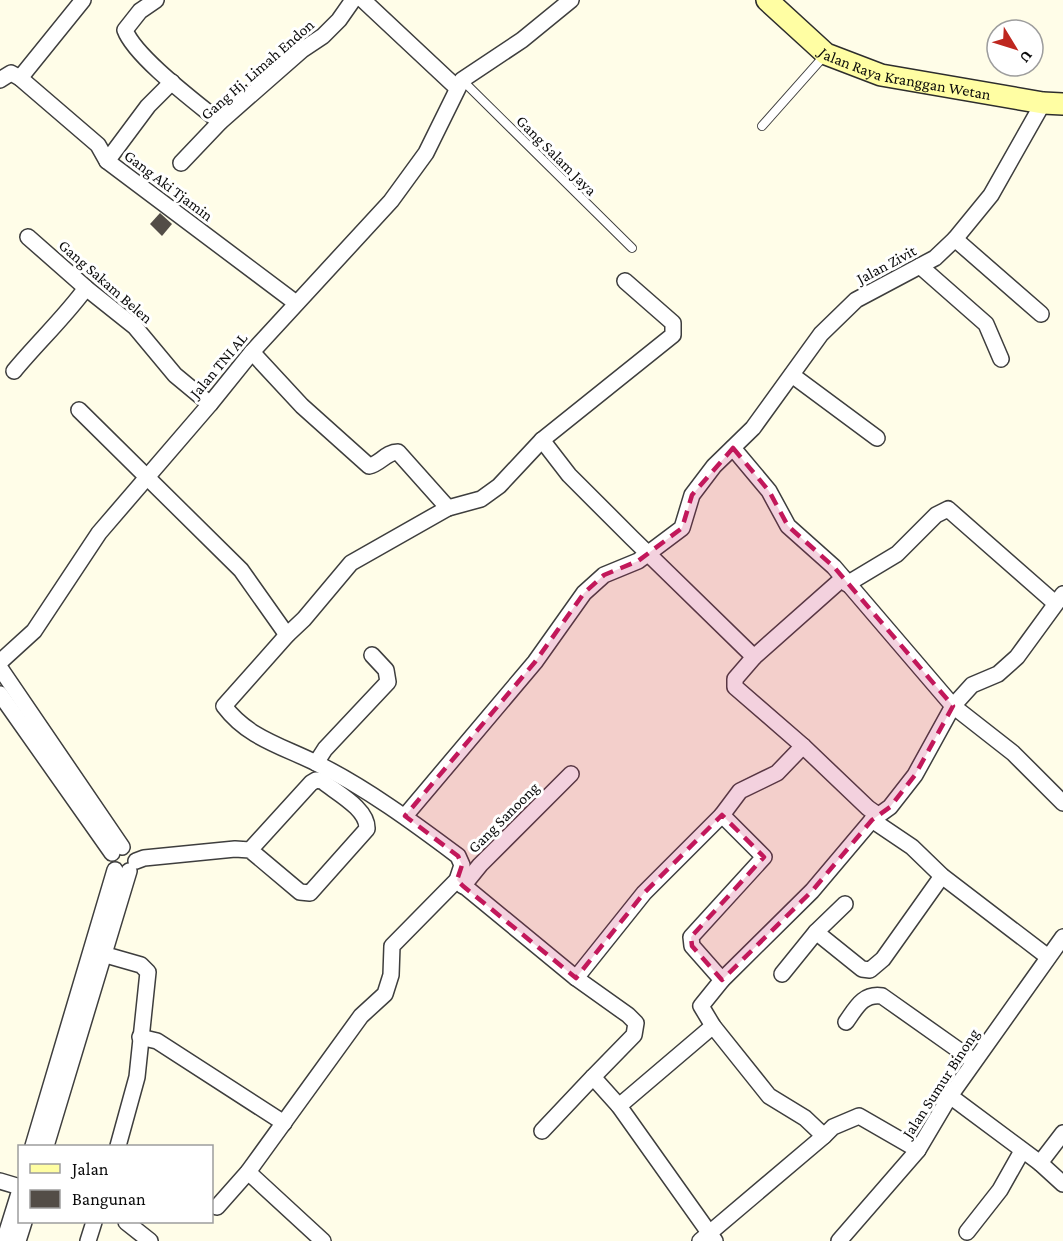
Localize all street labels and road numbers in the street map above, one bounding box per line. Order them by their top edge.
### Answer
street label: Gang Hj. Limah Endon [197,15,318,124]
street label: Jalan Raya Kranggan Wetan [813,43,992,103]
street label: Gang Salam Jaya [512,112,601,200]
street label: Gang Aki Tjamin [120,147,217,225]
street label: Gang Sakam Belen [55,236,156,328]
street label: Jalan Zivit [852,241,920,289]
street label: Jalan TNI AL [185,329,251,403]
street label: Gang Sanoong [465,778,543,857]
street label: Jalan Sumur Binong [898,1025,983,1143]

